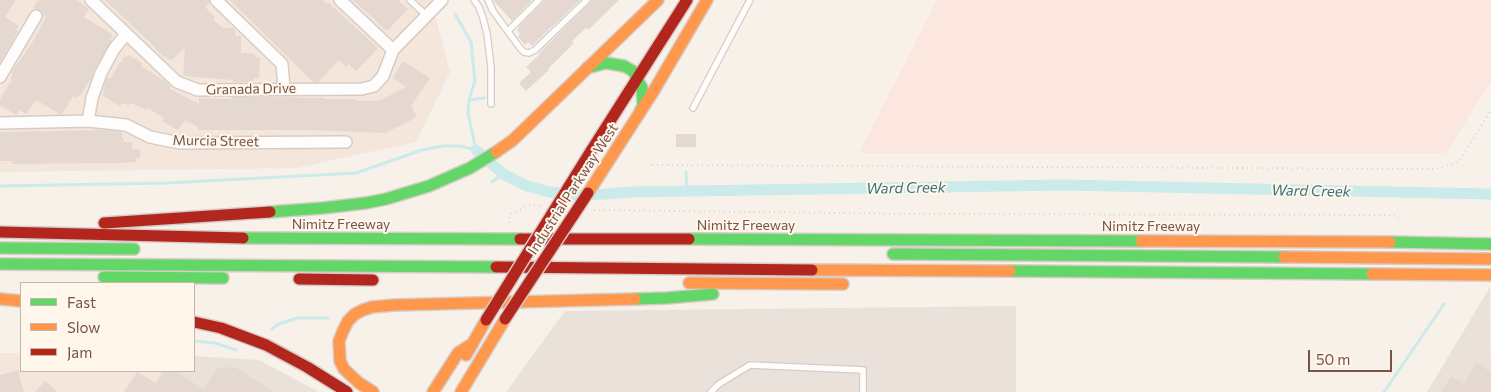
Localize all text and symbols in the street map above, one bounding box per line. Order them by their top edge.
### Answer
street label: Granada Drive [206,80,296,98]
street label: Industrial Parkway West [524,120,622,258]
street label: Murcia Street [173,132,259,150]
water label: Ward Creek [866,178,946,198]
water label: Ward Creek [1271,181,1351,201]
street label: Nimitz Freeway [292,216,390,232]
street label: Nimitz Freeway [697,217,795,233]
street label: Nimitz Freeway [1102,218,1200,234]
legend [20,282,195,372]
text: Fast [67,293,96,311]
text: Slow [67,318,100,336]
scale bar [1311,340,1395,372]
text: Jam [67,343,92,361]
text: 50 m [1316,350,1350,368]

